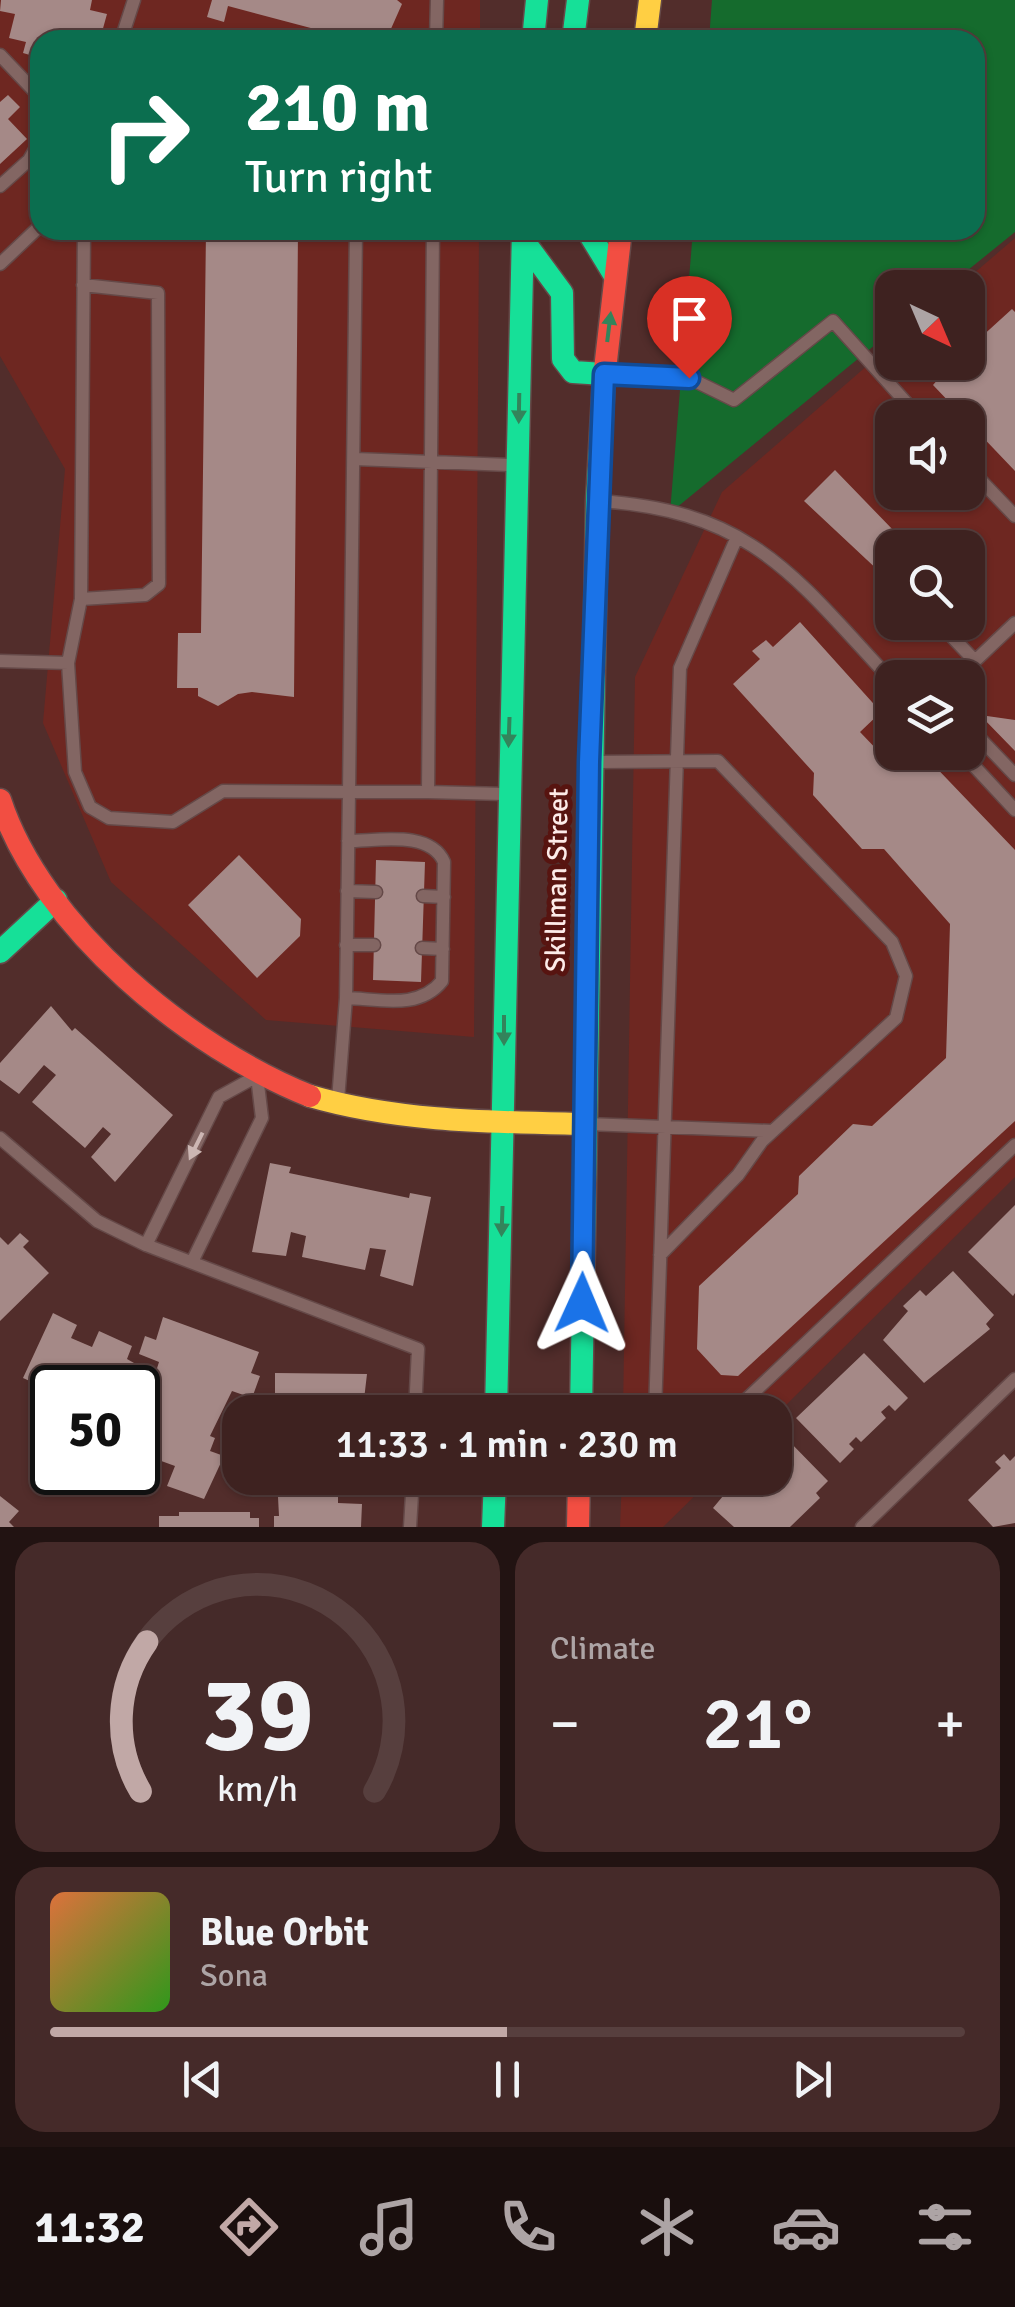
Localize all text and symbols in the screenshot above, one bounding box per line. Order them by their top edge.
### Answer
text: 210 m [245,64,430,150]
icon: right [80,70,210,200]
text: Turn right [245,150,433,205]
north arrow [875,270,985,380]
map controls [875,270,985,770]
pin [647,276,732,379]
icon: arrive [662,291,717,346]
one-way arrow [601,311,617,343]
one-way arrow [511,392,527,424]
button: sound [875,400,985,510]
button: search [875,530,985,640]
button: layers [875,660,985,770]
one-way arrow [500,717,516,749]
street label: Skillman Street [538,787,576,972]
one-way arrow [496,1014,512,1046]
one-way arrow [187,1131,204,1160]
one-way arrow [493,1206,509,1238]
position arrow [530,1251,634,1355]
speed limit sign: 50 [30,1365,160,1495]
text: 11:33 · 1 min · 230 m [336,1421,678,1468]
text: Climate [550,1629,656,1668]
text: 39 [201,1651,314,1779]
text: 21° [703,1677,812,1770]
text: − [550,1690,580,1758]
text: + [935,1690,965,1758]
text: km/h [217,1767,298,1811]
text: Blue Orbit [200,1909,369,1956]
text: Sona [200,1956,268,1995]
icon: previous [175,2052,230,2107]
icon: pause [480,2052,535,2107]
icon: next [785,2052,840,2107]
icon: directions [214,2192,284,2262]
icon: music [354,2192,424,2262]
icon: phone [493,2192,563,2262]
icon: climate [632,2192,702,2262]
icon: car [771,2192,841,2262]
icon: filters [910,2192,980,2262]
text: 11:32 [35,2200,145,2255]

